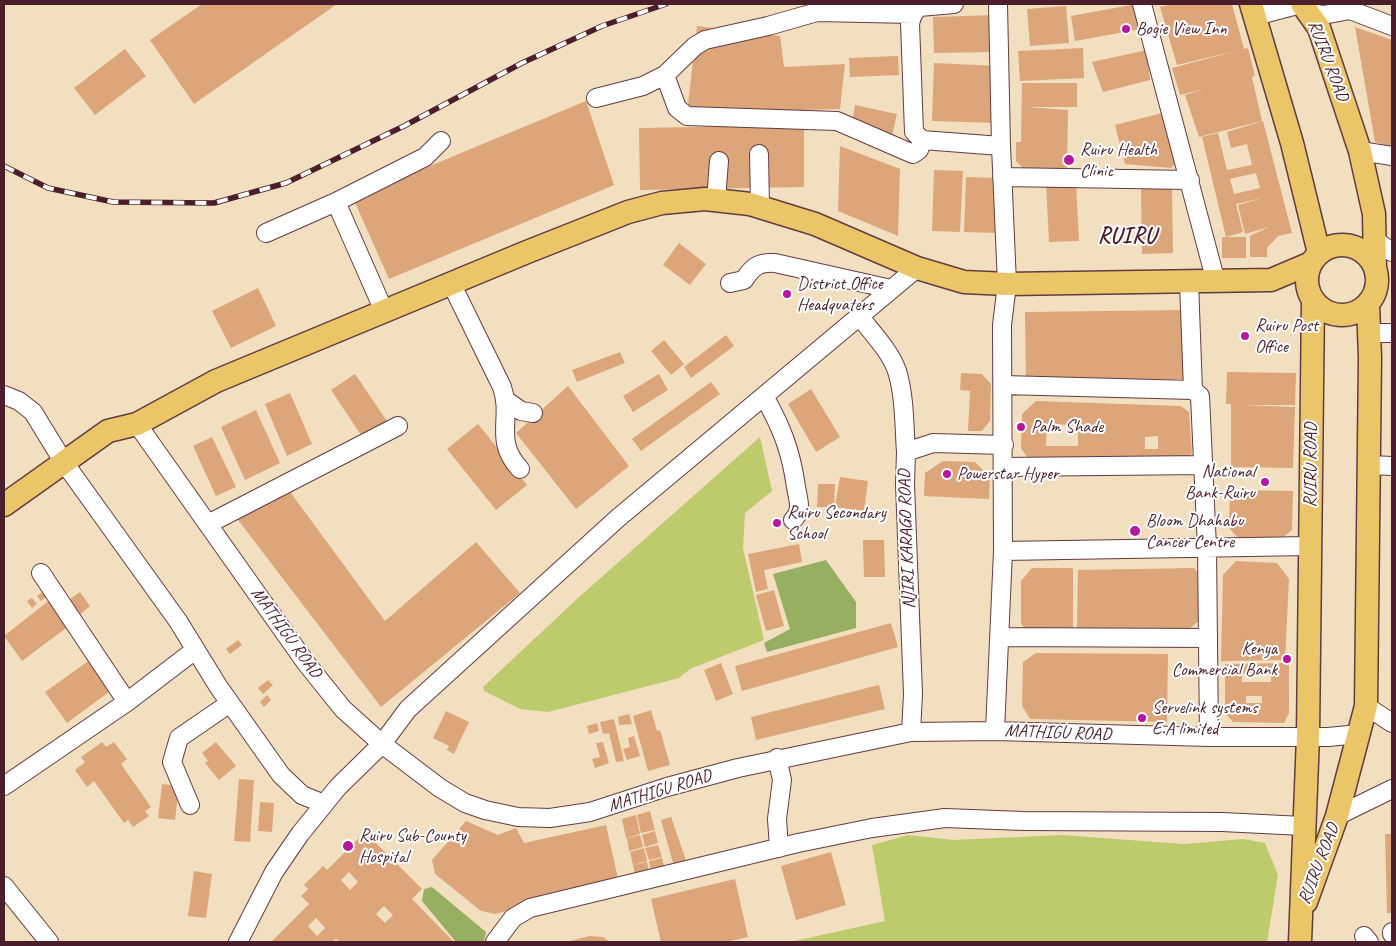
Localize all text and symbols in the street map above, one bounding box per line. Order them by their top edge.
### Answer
place label: Bogie View Inn [1136,18,1227,40]
street label: RUIRU ROAD [1303,18,1353,104]
marker: Bogie View Inn [1120,23,1132,35]
place label: Ruiru Health Clinic [1080,139,1157,182]
marker: Ruiru Health Clinic [1062,153,1076,167]
district label: RUIRU [1098,224,1156,250]
place label: District Office Headquaters [797,273,883,316]
marker: District Office Headquaters [781,288,793,300]
place label: Ruiru Post Office [1255,315,1318,358]
marker: Ruiru Post Office [1239,330,1251,342]
place label: Palm Shade [1031,416,1103,438]
marker: Palm Shade [1015,421,1027,433]
street label: RUIRU ROAD [1300,423,1322,507]
place label: National Bank-Ruiru [1185,461,1255,504]
place label: Powerstar Hyper [957,463,1059,485]
marker: Powerstar Hyper [941,468,953,480]
street label: NJIRI KARAGO ROAD [894,469,920,609]
marker: National Bank-Ruiru [1259,476,1271,488]
place label: Ruiru Secondary School [787,502,886,544]
place label: Bloom Dhahabu Cancer Centre [1146,510,1243,552]
marker: Ruiru Secondary School [771,517,783,529]
marker: Bloom Dhahabu Cancer Centre [1128,524,1142,538]
street label: MATHIGU ROAD [246,583,326,683]
place label: Kenya Commercial Bank [1172,638,1277,681]
marker: Kenya Commercial Bank [1281,653,1293,665]
place label: Servelink systems E.A limited [1152,697,1257,740]
marker: Servelink systems E.A limited [1136,712,1148,724]
street label: MATHIGU ROAD [1004,720,1112,746]
street label: MATHIGU ROAD [606,765,714,817]
street label: RUIRU ROAD [1294,821,1344,907]
place label: Ruiru Sub-County Hospital [359,825,466,868]
marker: Ruiru Sub-County Hospital [341,839,355,853]

